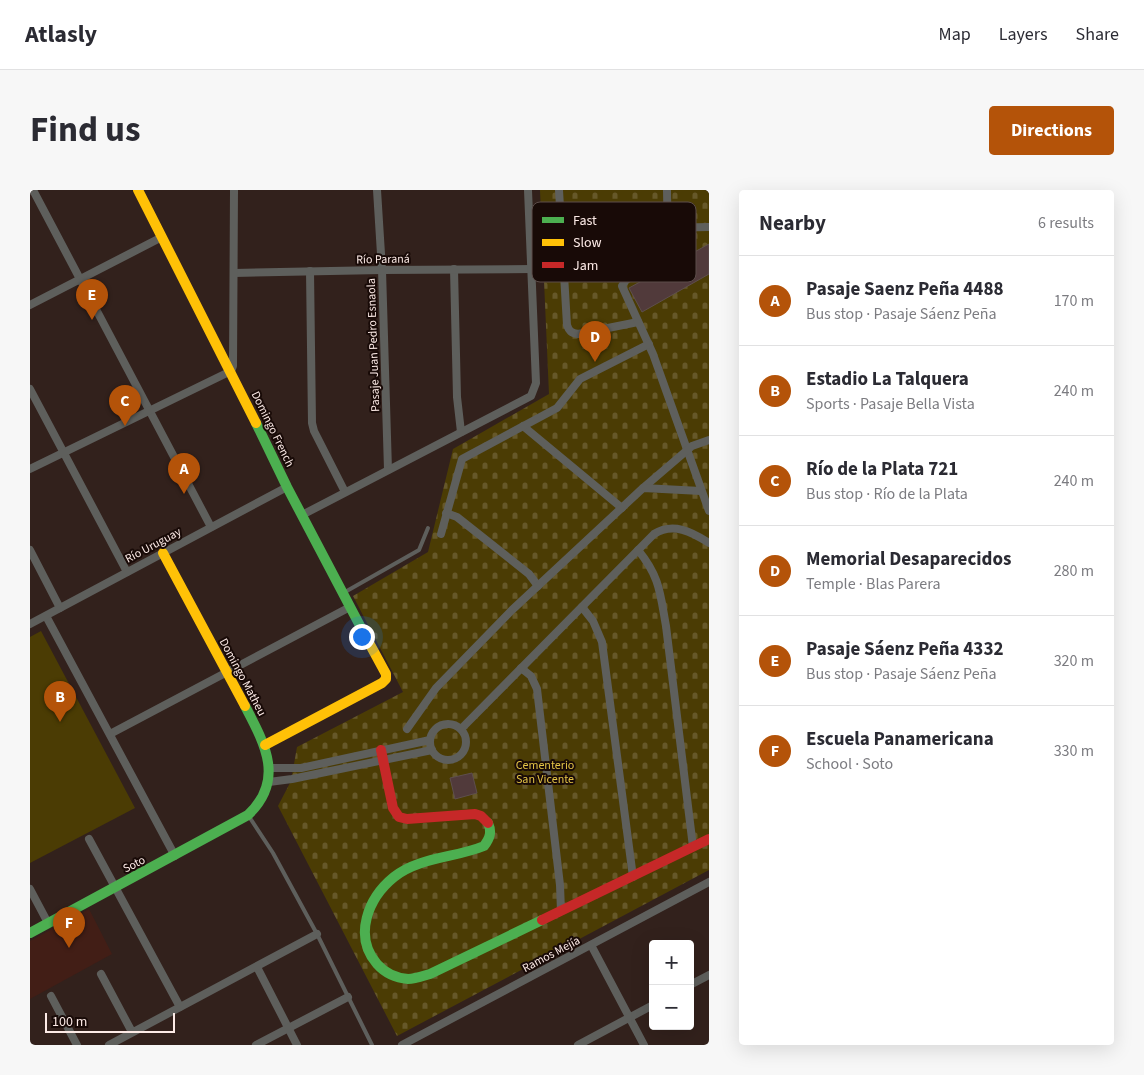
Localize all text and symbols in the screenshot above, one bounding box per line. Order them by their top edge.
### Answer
text: Atlasly [25,17,97,52]
text: Map [939,22,971,47]
text: Layers [999,22,1048,47]
text: Share [1076,22,1119,47]
text: Find us [30,105,140,155]
button: Directions [989,106,1114,155]
legend [532,202,696,282]
text: Nearby [759,208,826,238]
text: Fast [573,211,597,231]
text: 6 results [1038,212,1094,234]
text: Slow [573,233,602,253]
street label: Río Paraná [356,251,410,268]
text: Jam [573,256,598,276]
text: Pasaje Saenz Peña 4488 [806,276,1003,303]
street label: Pasaje Juan Pedro Esnaola [363,278,384,412]
pin: E [76,279,108,320]
text: A [770,290,780,312]
text: 170 m [1054,290,1094,312]
text: Bus stop · Pasaje Sáenz Peña [806,303,997,325]
pin: D [579,321,611,362]
text: Estadio La Talquera [806,366,969,393]
text: B [770,380,780,402]
text: 240 m [1054,380,1094,402]
pin: C [109,385,141,426]
street label: Domingo French [247,388,298,470]
text: Sports · Pasaje Bella Vista [806,393,975,415]
pin: A [168,453,200,494]
text: Río de la Plata 721 [806,456,958,483]
text: C [770,470,780,492]
text: 240 m [1054,470,1094,492]
text: Bus stop · Río de la Plata [806,483,968,505]
street label: Río Uruguay [122,523,185,567]
text: Memorial Desaparecidos [806,546,1011,573]
text: D [770,560,780,582]
text: 280 m [1054,560,1094,582]
text: Temple · Blas Parera [806,573,940,595]
your location [349,624,375,650]
street label: Domingo Matheu [215,635,270,719]
text: Pasaje Sáenz Peña 4332 [806,636,1003,663]
text: E [771,650,779,672]
text: 320 m [1054,650,1094,672]
text: Bus stop · Pasaje Sáenz Peña [806,663,997,685]
pin: B [44,681,76,722]
text: Escuela Panamericana [806,726,994,753]
text: F [771,740,779,762]
text: 330 m [1054,740,1094,762]
text: School · Soto [806,753,893,775]
park label: Cementerio San Vicente [516,757,574,788]
street label: Soto [120,852,148,877]
pin: F [53,907,85,948]
street label: Ramos Mejía [519,932,583,977]
map controls [649,940,694,1030]
button: + [649,940,694,985]
button: − [649,985,694,1030]
scale bar [45,1010,175,1033]
text: 100 m [52,1012,87,1032]

